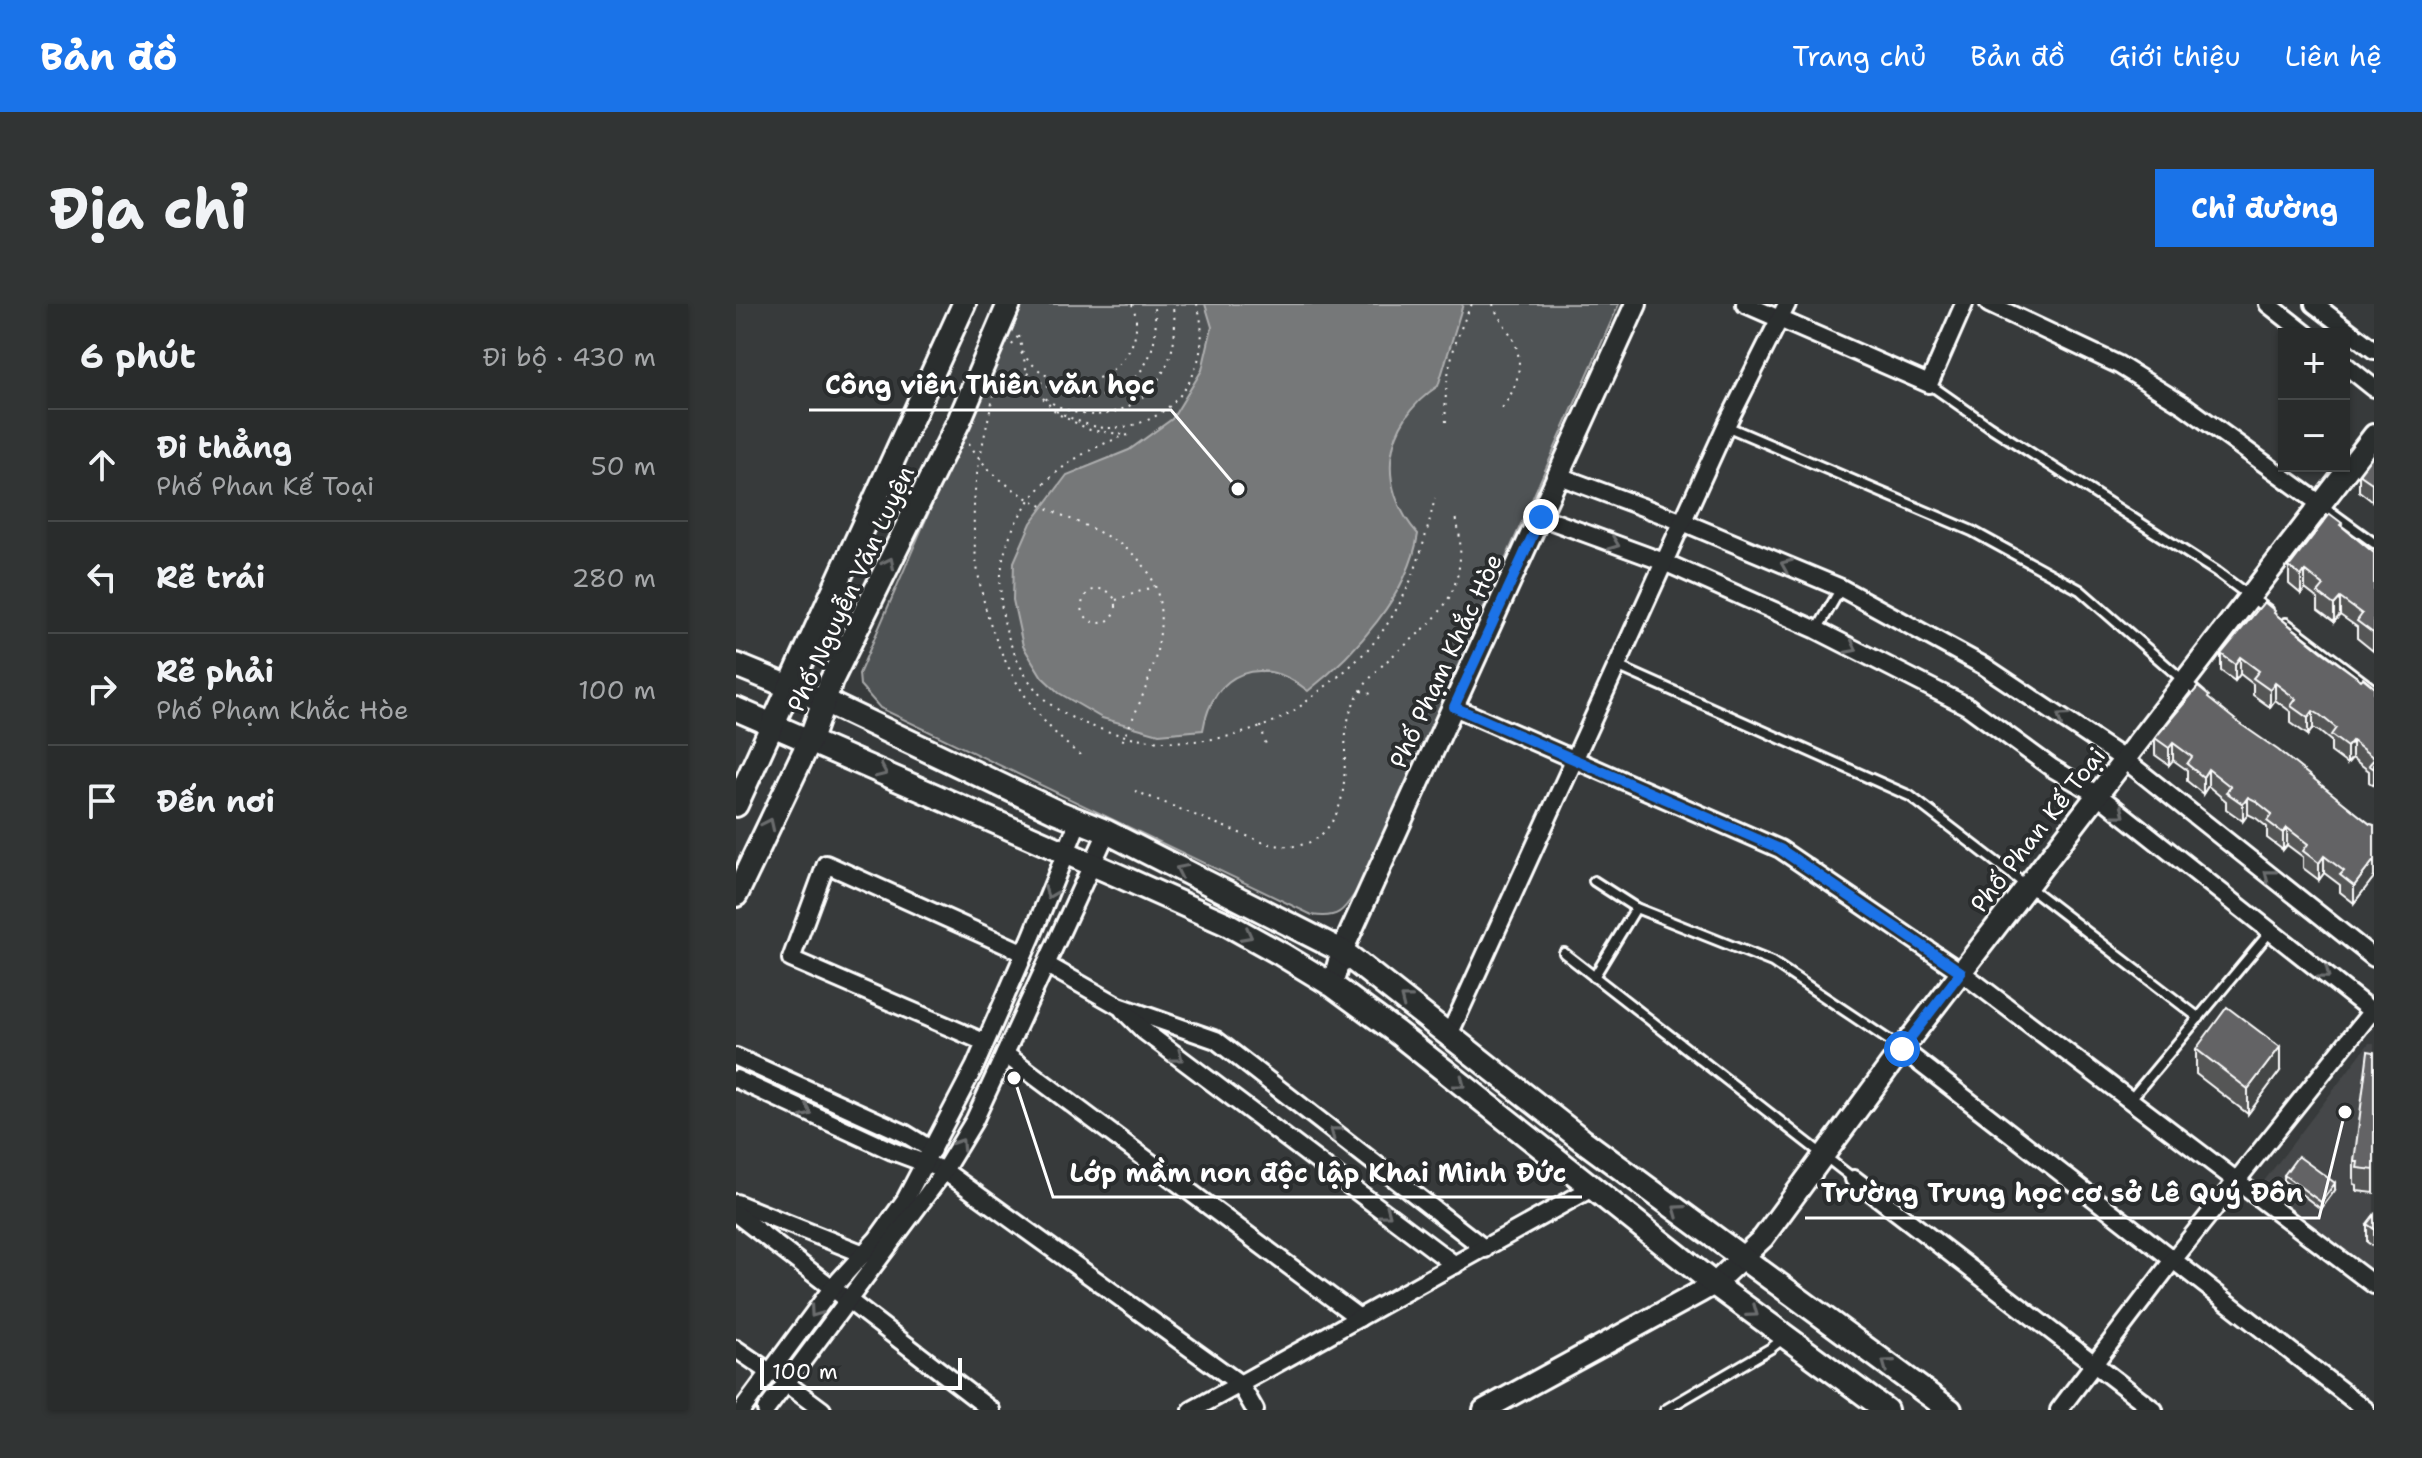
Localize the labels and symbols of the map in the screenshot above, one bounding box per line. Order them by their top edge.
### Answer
callout: Công viên Thiên văn học [809,360,1171,410]
text: Công viên Thiên văn học [825,367,1155,402]
street label: Phố Nguyễn Văn Luyện [780,461,922,717]
route end [1523,499,1559,535]
one-way arrow [1606,534,1620,551]
street label: Phố Phạm Khắc Hòe [1382,549,1510,773]
one-way arrow [879,556,895,571]
one-way arrow [1780,559,1794,575]
one-way arrow [1843,638,1858,653]
one-way arrow [2056,713,2070,728]
street label: Phố Phan Kế Toại [1963,741,2113,919]
one-way arrow [874,762,888,778]
one-way arrow [2111,803,2126,817]
one-way arrow [759,818,775,833]
one-way arrow [1175,864,1190,880]
one-way arrow [2264,870,2278,885]
one-way arrow [1043,885,1060,899]
one-way arrow [1238,925,1252,941]
one-way arrow [2315,964,2330,978]
one-way arrow [1399,996,1414,1010]
route start [1884,1031,1920,1067]
one-way arrow [1169,1048,1184,1062]
one-way arrow [1451,1073,1466,1087]
one-way arrow [799,1102,813,1118]
one-way arrow [1329,1128,1344,1142]
one-way arrow [950,1138,965,1152]
callout: Lớp mầm non độc lập Khai Minh Đức [1053,1147,1582,1197]
text: Lớp mầm non độc lập Khai Minh Đức [1069,1155,1567,1190]
callout: Trường Trung học cơ sở Lê Quý Đôn [1805,1168,2319,1218]
text: Trường Trung học cơ sở Lê Quý Đôn [1821,1175,2303,1210]
one-way arrow [1377,1204,1392,1218]
one-way arrow [1672,1205,1687,1219]
one-way arrow [1744,1302,1759,1317]
one-way arrow [811,1304,825,1318]
scale bar [760,1354,962,1390]
one-way arrow [1882,1359,1896,1373]

